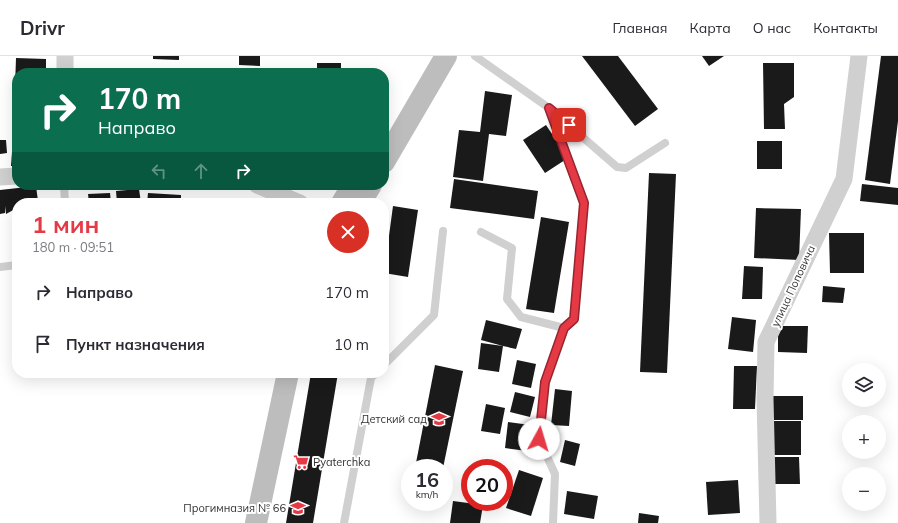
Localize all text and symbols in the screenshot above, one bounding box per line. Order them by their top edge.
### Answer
text: Drivr [20,16,65,40]
text: Главная [613,19,668,37]
text: Карта [690,19,731,37]
text: О нас [753,19,791,37]
text: Контакты [813,19,878,37]
text: 170 m [98,81,181,116]
icon: right [32,84,84,136]
pin [552,108,586,142]
icon: arrive [558,114,580,136]
text: Направо [98,116,176,139]
icon: left [148,160,170,182]
icon: ahead [190,160,212,182]
icon: right [232,160,254,182]
text: 1 мин [32,209,99,239]
button: close [327,211,369,253]
text: 180 m · 09:51 [32,239,114,255]
street label: улица Поповича [768,243,818,329]
icon: right [32,281,54,303]
text: Направо [66,283,133,302]
text: 170 m [325,283,369,302]
icon: arrive [32,333,54,355]
text: Пункт назначения [66,335,205,354]
text: 10 m [334,335,369,354]
map controls [842,363,886,511]
button: layers [842,363,886,407]
school or university icon: Детский сад [430,410,448,428]
place label: Детский сад [361,412,427,426]
button: + [842,415,886,459]
position arrow [518,418,560,460]
supermarket icon: Pyaterchka [292,453,310,471]
place label: Pyaterchka [313,455,370,469]
speed limit sign: 20 [461,459,513,511]
text: 16 [415,467,439,492]
button: − [842,467,886,511]
text: km/h [416,488,438,501]
school or university icon: Прогимназия № 66 [289,499,307,517]
place label: Прогимназия № 66 [183,501,286,515]

